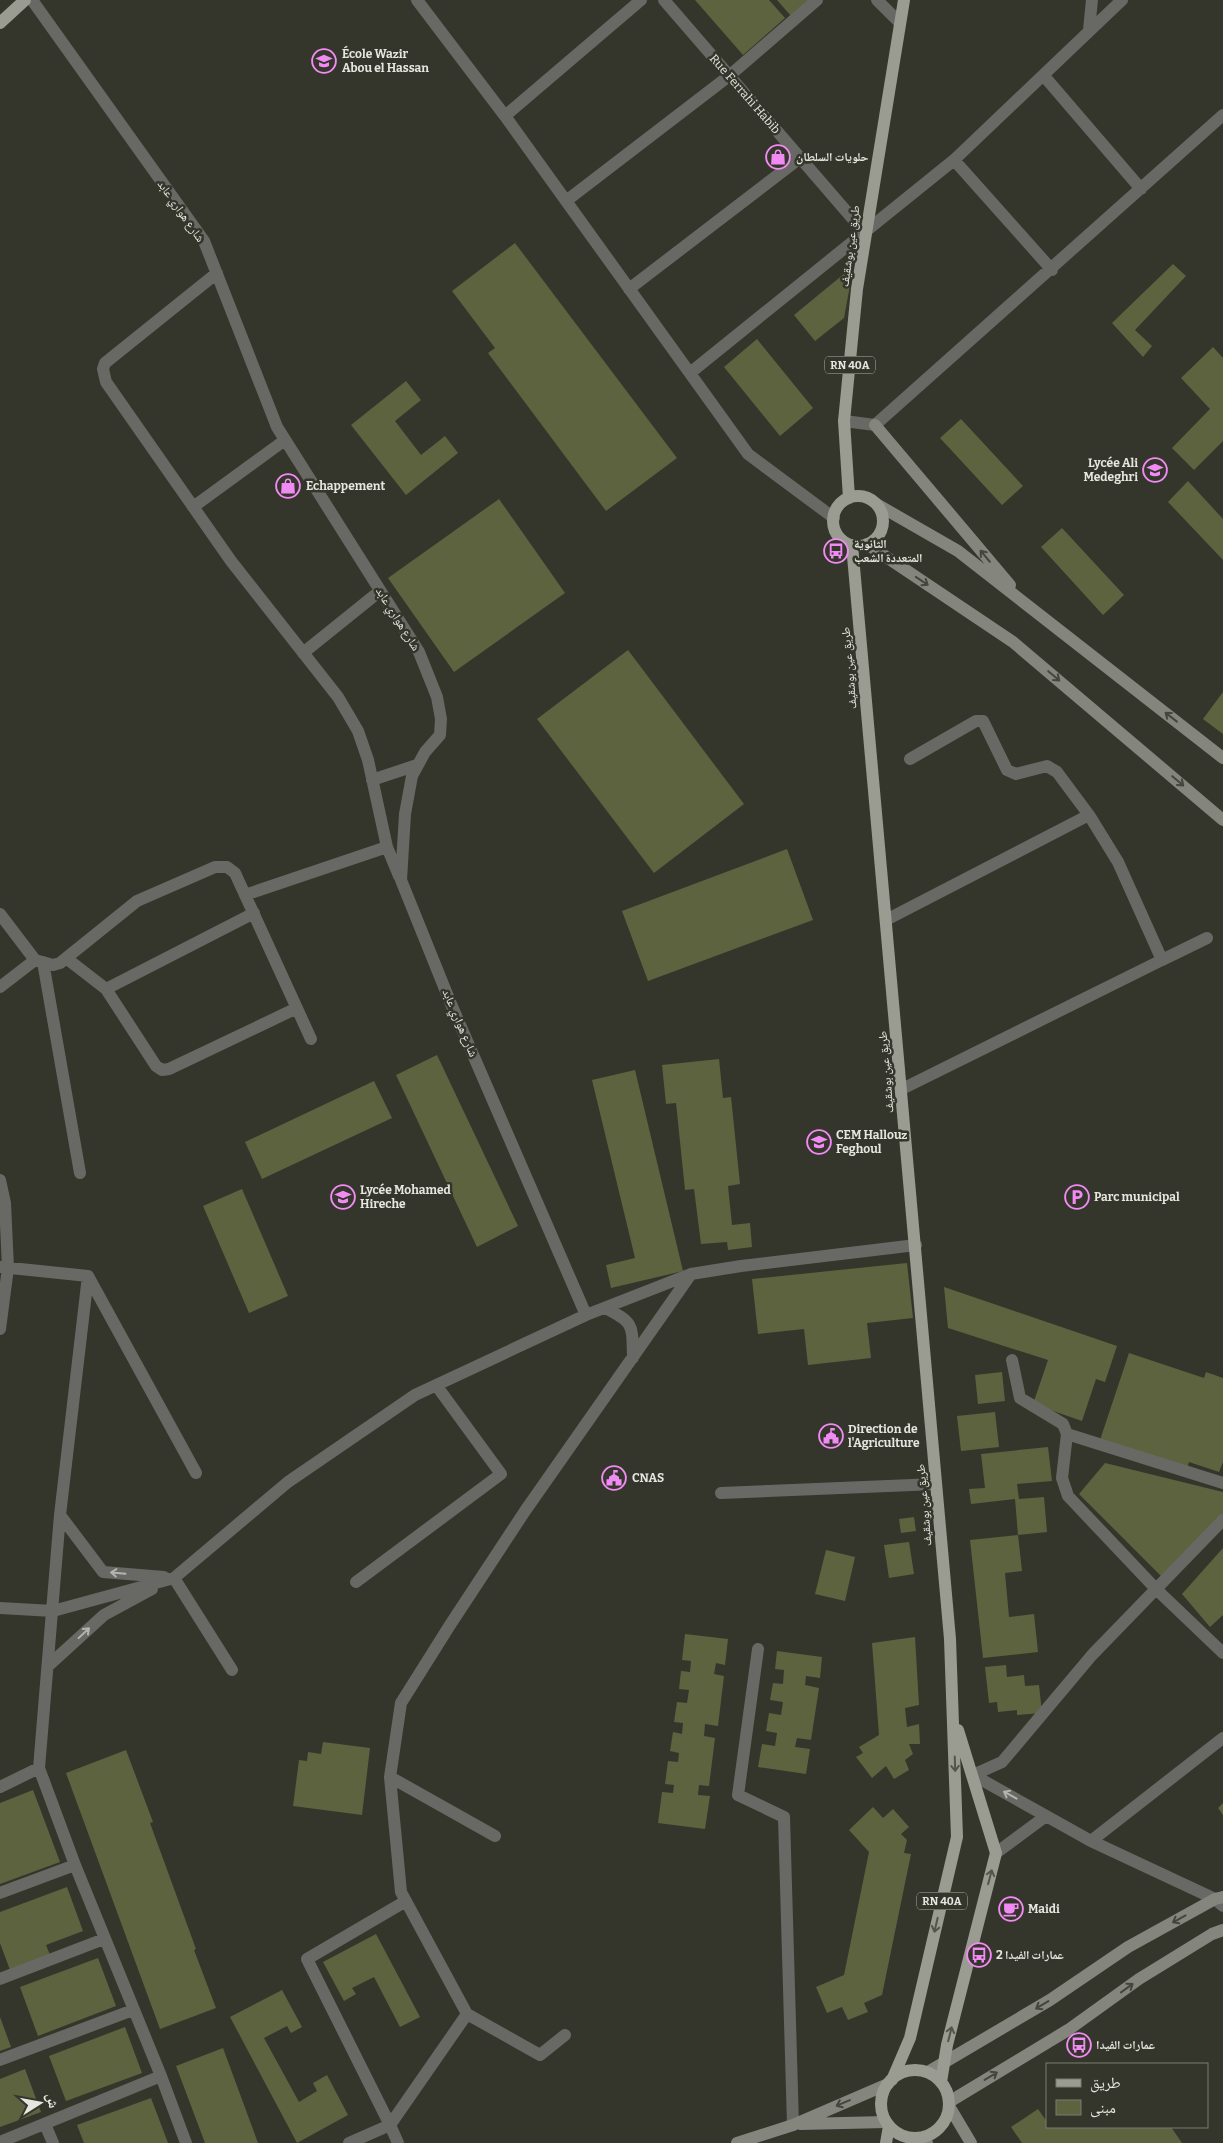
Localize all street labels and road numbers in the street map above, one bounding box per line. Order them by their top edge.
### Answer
street label: Rue Ferrahi Habib [707,52,783,136]
street label: شارع هواري عابد [152,177,208,246]
street label: طريق عين بوشقيف [837,204,863,288]
road number: RN 40A [825,356,875,374]
street label: شارع هواري عابد [370,585,423,655]
street label: طريق عين بوشقيف [838,626,860,710]
street label: شارع هواري عابد [437,987,481,1060]
street label: طريق عين بوشقيف [875,1030,897,1114]
street label: طريق عين بوشقيف [913,1463,935,1547]
road number: RN 40A [917,1892,967,1910]

